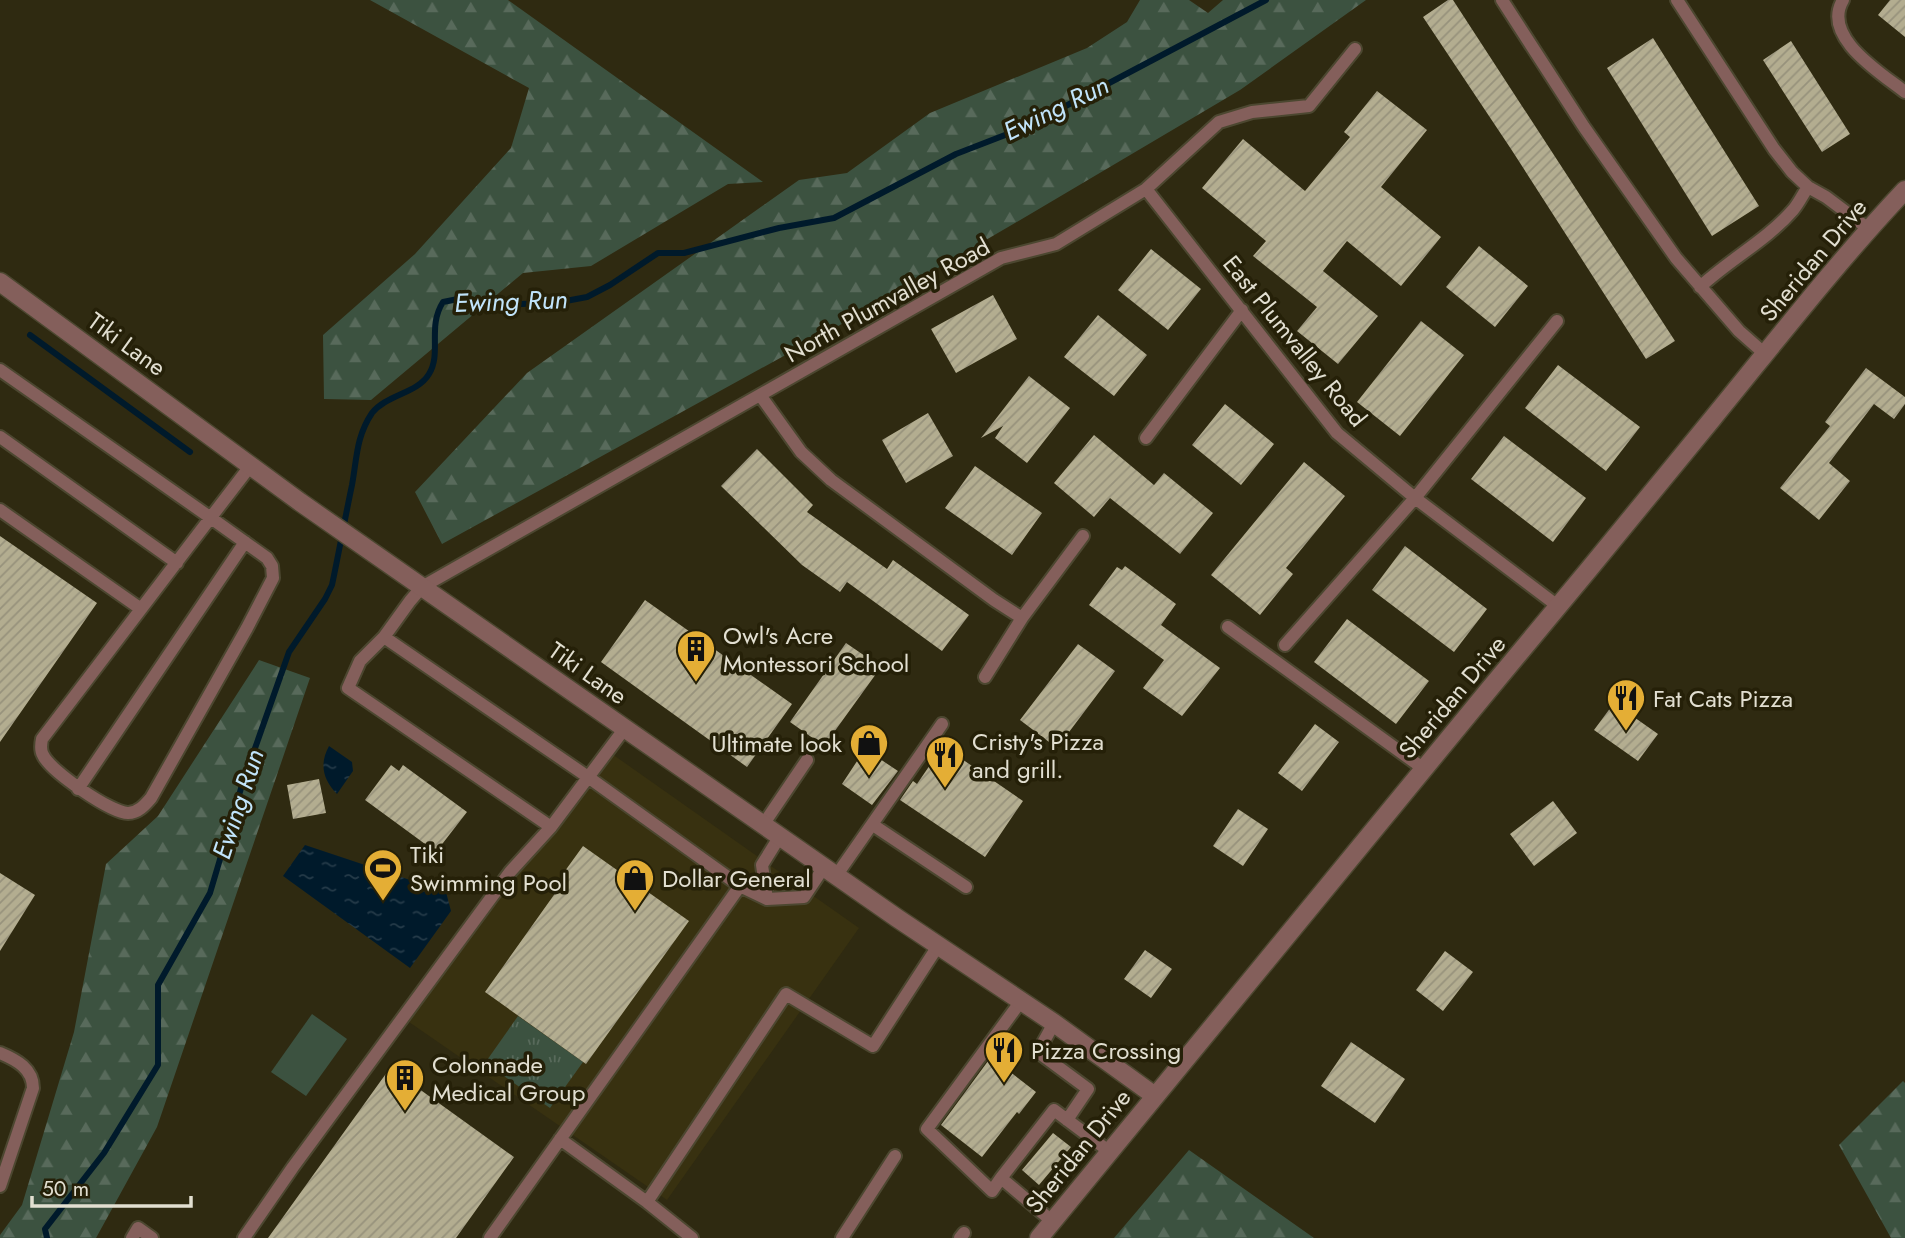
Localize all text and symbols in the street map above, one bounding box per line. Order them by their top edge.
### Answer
water label: Ewing Run [997,66,1115,150]
street label: Sheridan Drive [1751,191,1875,329]
street label: North Plumvalley Road [778,229,996,371]
street label: East Plumvalley Road [1215,248,1375,434]
water label: Ewing Run [454,280,568,322]
street label: Tiki Lane [81,304,173,384]
place label: Owl's Acre Montessori School [723,618,909,681]
building icon: Owl's Acre Montessori School [675,628,717,683]
street label: Sheridan Drive [1390,628,1514,766]
street label: Tiki Lane [542,633,634,713]
restaurant icon: Fat Cats Pizza [1605,677,1647,732]
place label: Fat Cats Pizza [1653,681,1793,716]
shop icon: Ultimate look [848,722,890,777]
place label: Cristy's Pizza and grill. [972,724,1104,787]
place label: Ultimate look [712,726,842,761]
restaurant icon: Cristy's Pizza and grill. [924,734,966,789]
water label: Ewing Run [202,744,274,864]
place label: Tiki Swimming Pool [410,837,567,900]
sports icon: Tiki Swimming Pool [362,847,404,902]
shop icon: Dollar General [614,857,656,912]
place label: Dollar General [662,861,811,896]
restaurant icon: Pizza Crossing [983,1029,1025,1084]
place label: Pizza Crossing [1031,1033,1181,1068]
place label: Colonnade Medical Group [432,1047,585,1110]
building icon: Colonnade Medical Group [384,1057,426,1112]
street label: Sheridan Drive [1017,1081,1139,1221]
scale bar [32,1164,191,1208]
text: 50 m [42,1174,89,1204]

